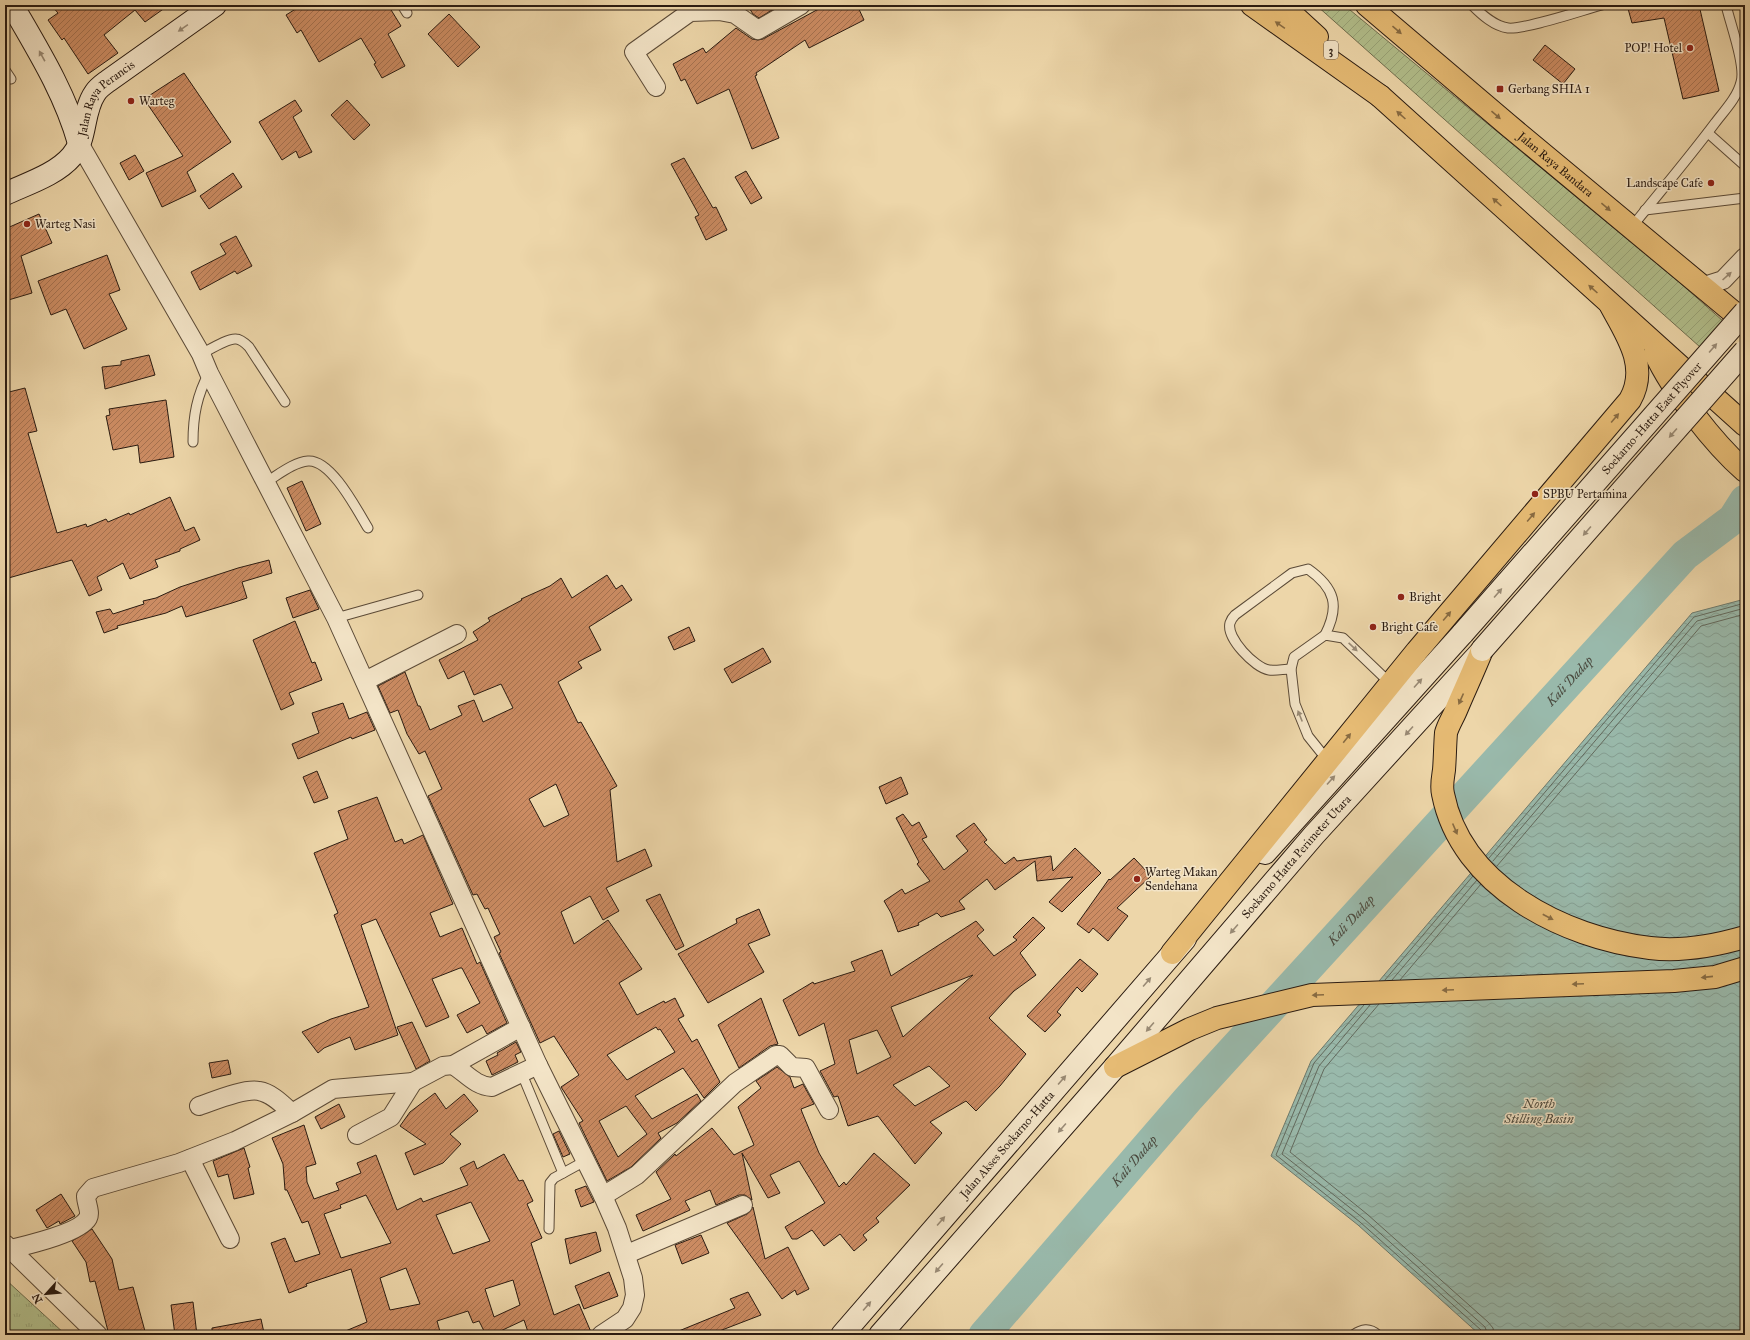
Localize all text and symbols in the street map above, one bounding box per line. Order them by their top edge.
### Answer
one-way arrow [1275,21,1285,29]
one-way arrow [178,24,188,32]
one-way arrow [1392,26,1402,35]
road number: 3 [1324,41,1338,59]
place label: POP! Hotel [1624,41,1683,55]
marker: POP! Hotel [1685,43,1695,53]
one-way arrow [39,50,45,62]
street label: Jalan Raya Perancis [75,57,137,140]
place label: Gerbang SHIA 1 [1508,82,1590,97]
marker: Gerbang SHIA 1 [1495,84,1505,94]
place label: Warteg [139,94,175,109]
marker: Warteg [126,96,136,106]
one-way arrow [1396,110,1406,119]
one-way arrow [1490,110,1501,119]
street label: Jalan Raya Bandara [1513,128,1597,201]
place label: Landscape Cafe [1626,176,1703,190]
marker: Landscape Cafe [1706,178,1716,188]
one-way arrow [1492,197,1502,207]
one-way arrow [1601,203,1612,212]
place label: Warteg Nasi [35,217,96,232]
marker: Warteg Nasi [22,219,32,229]
one-way arrow [1722,271,1732,280]
one-way arrow [1588,285,1599,294]
one-way arrow [1709,343,1718,354]
street label: Soekarno-Hatta East Flyover [1599,359,1705,477]
one-way arrow [1610,413,1619,422]
one-way arrow [1668,428,1678,438]
place label: SPBU Pertamina [1543,487,1628,501]
marker: SPBU Pertamina [1530,489,1540,499]
one-way arrow [1526,511,1535,522]
one-way arrow [1583,525,1592,536]
one-way arrow [1494,588,1503,599]
place label: Bright [1409,590,1442,605]
marker: Bright [1396,592,1406,602]
one-way arrow [1442,611,1451,621]
place label: Bright Cafe [1381,620,1438,635]
marker: Bright Cafe [1368,622,1378,632]
one-way arrow [1348,642,1358,652]
water label: Kali Dadap [1542,653,1597,710]
one-way arrow [1413,679,1422,688]
one-way arrow [1458,693,1464,704]
one-way arrow [1297,710,1303,722]
one-way arrow [1404,726,1414,736]
one-way arrow [1342,733,1351,743]
one-way arrow [1326,775,1336,785]
street label: Soekarno Hatta Perimeter Utara [1239,792,1354,921]
one-way arrow [1453,824,1459,836]
place label: Warteg Makan Sendehana [1145,865,1218,893]
marker: Warteg Makan Sendehana [1132,874,1142,884]
water label: Kali Dadap [1324,892,1378,949]
one-way arrow [1542,913,1554,920]
one-way arrow [1230,923,1239,934]
one-way arrow [1701,974,1713,981]
one-way arrow [1143,976,1152,987]
one-way arrow [1572,981,1584,988]
one-way arrow [1442,986,1454,993]
one-way arrow [1312,991,1324,998]
one-way arrow [1145,1022,1154,1033]
one-way arrow [1058,1075,1067,1085]
street label: Jalan Akses Soekarno-Hatta [956,1087,1058,1203]
water label: North Stilling Basin [1503,1096,1574,1127]
one-way arrow [1057,1123,1067,1133]
water label: Kali Dadap [1107,1132,1161,1191]
one-way arrow [936,1216,946,1226]
one-way arrow [935,1263,944,1273]
north arrow [26,1274,66,1314]
text: N [29,1291,45,1305]
one-way arrow [863,1300,872,1311]

